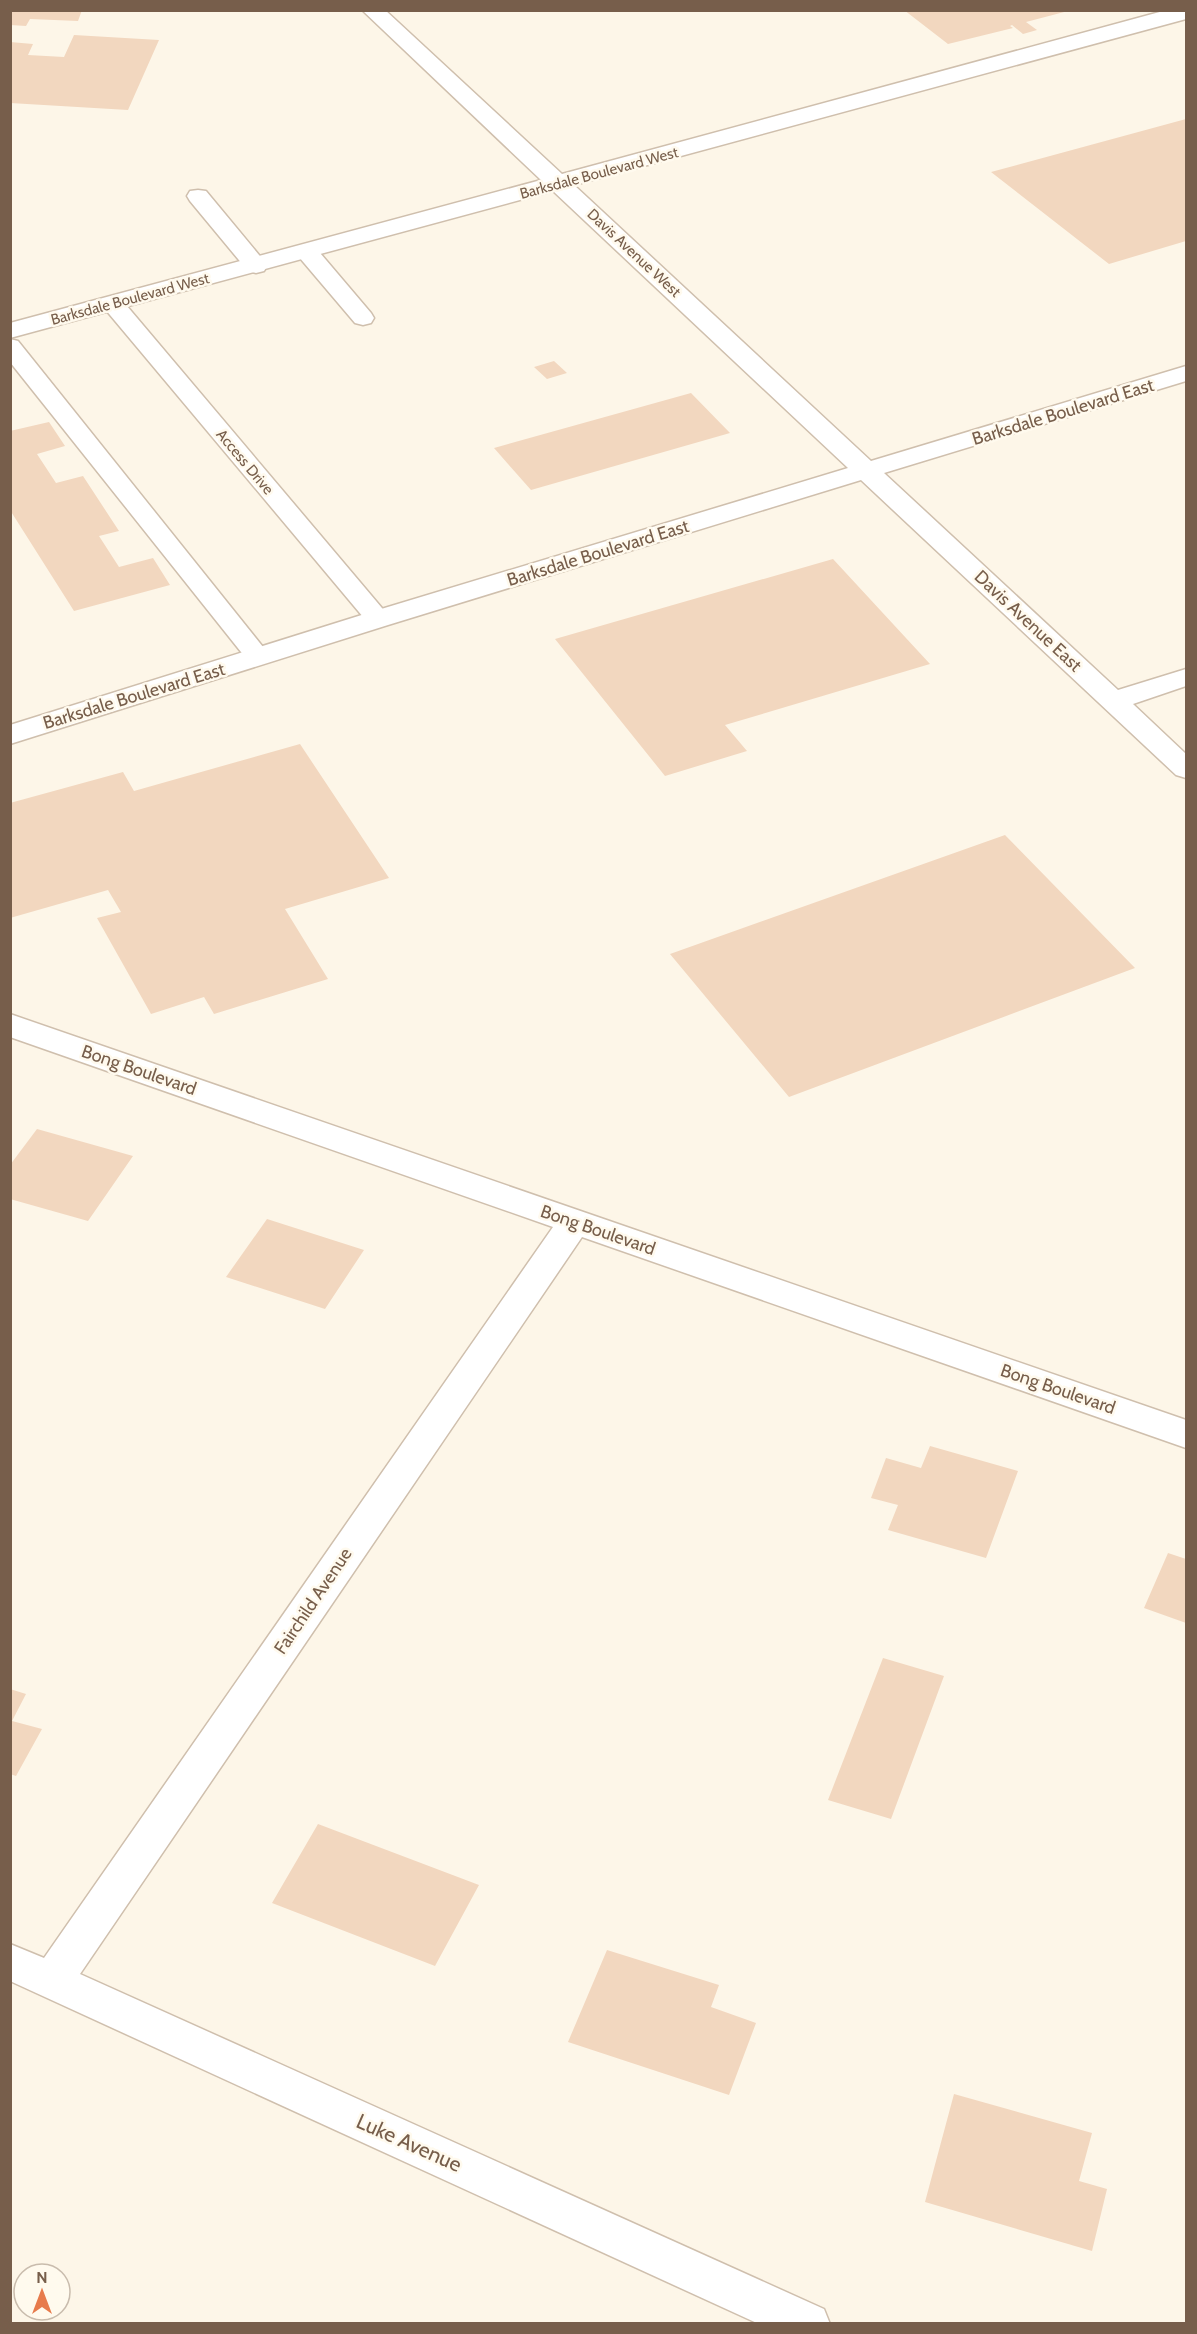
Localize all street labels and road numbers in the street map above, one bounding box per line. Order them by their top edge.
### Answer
street label: Barksdale Boulevard West [518,143,680,203]
street label: Davis Avenue West [583,205,685,301]
street label: Barksdale Boulevard West [49,269,211,329]
street label: Barksdale Boulevard East [969,374,1157,450]
street label: Access Drive [213,426,278,499]
street label: Barksdale Boulevard East [504,515,692,591]
street label: Davis Avenue East [970,566,1086,676]
street label: Barksdale Boulevard East [40,658,228,734]
street label: Bong Boulevard [79,1040,199,1100]
street label: Bong Boulevard [538,1200,658,1260]
street label: Bong Boulevard [998,1359,1118,1419]
street label: Fairchild Avenue [269,1544,357,1658]
street label: Luke Avenue [353,2108,466,2177]

